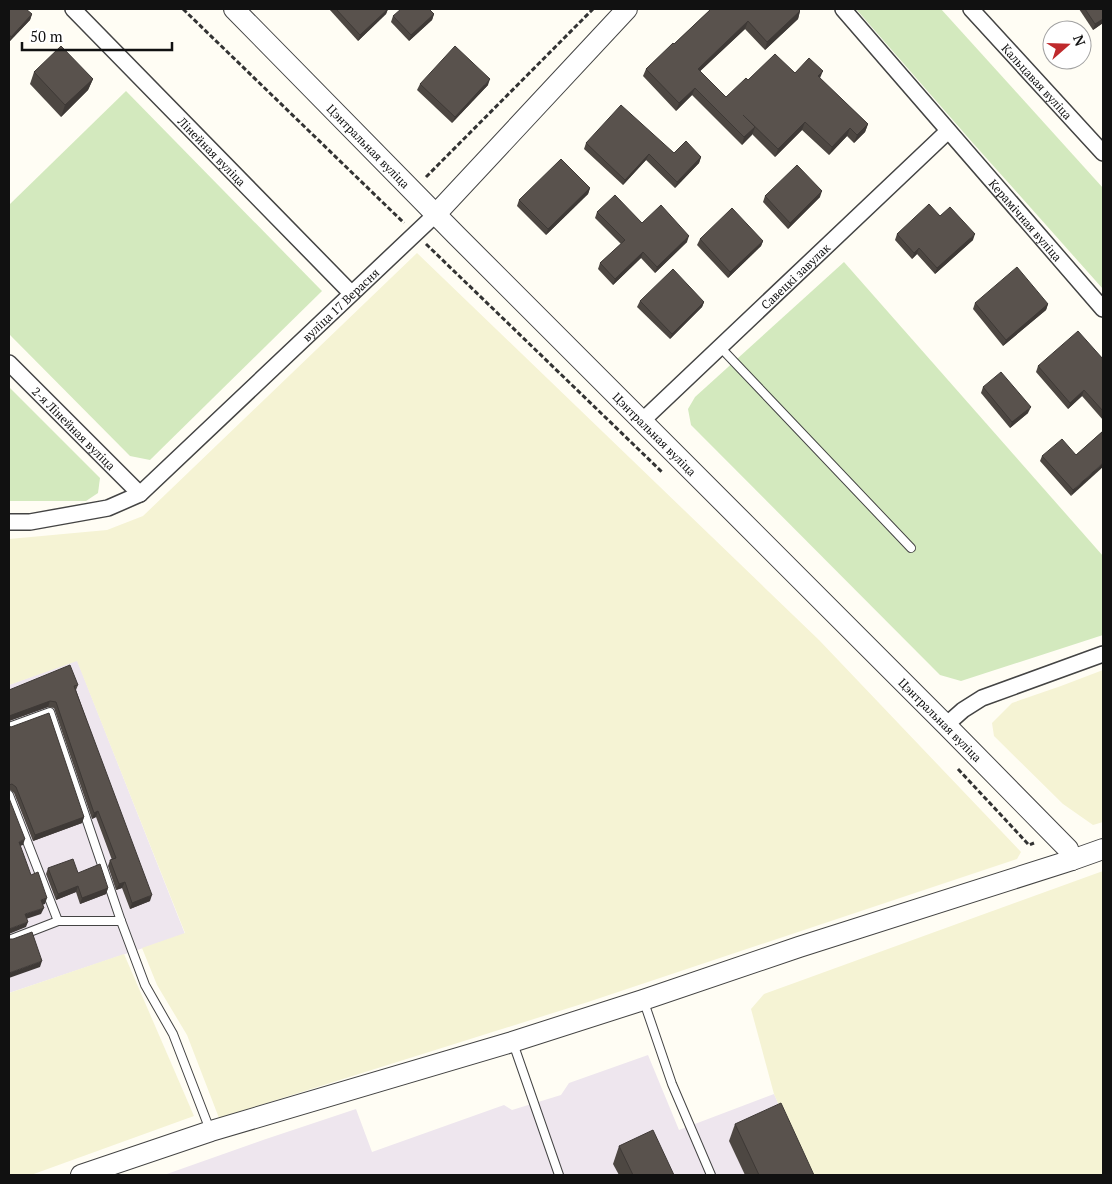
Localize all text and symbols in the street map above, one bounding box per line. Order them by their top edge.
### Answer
scale bar [22,20,172,52]
north arrow [1042,20,1092,70]
text: 50 m [30,26,63,46]
text: N [1069,32,1091,49]
street label: Кальцавая вуліца [999,40,1076,122]
street label: Цэнтральная вуліца [324,101,413,191]
street label: Лінейная вуліца [174,113,249,189]
street label: Керамічная вуліца [986,176,1065,264]
street label: Савецкі завулак [757,239,833,312]
street label: вуліца 17 Верасня [299,265,382,344]
street label: 2-я Лінейная вуліца [29,383,119,473]
street label: Цэнтральная вуліца [610,389,700,479]
street label: Цэнтральная вуліца [896,675,985,765]

